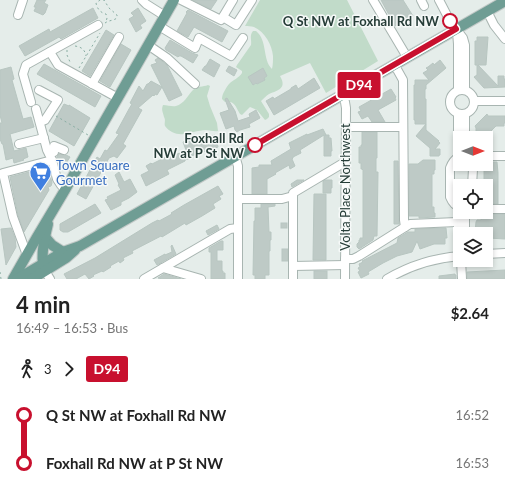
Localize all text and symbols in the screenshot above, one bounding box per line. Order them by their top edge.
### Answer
place label: Q St NW at Foxhall Rd NW [283,13,439,29]
marker: Q St NW at Foxhall Rd NW [442,13,458,29]
line badge: D94 [336,72,382,98]
text: D94 [346,76,372,93]
street label: Volta Place Northwest [337,123,353,251]
place label: Foxhall Rd NW at P St NW [153,130,244,161]
north arrow [453,131,493,171]
map controls [453,131,493,267]
marker: Foxhall Rd NW at P St NW [247,137,263,153]
place label: Town Square Gourmet [56,157,130,188]
supermarket icon: Town Square Gourmet [28,159,54,192]
button: locate [453,179,493,219]
button: layers [453,227,493,267]
text: 4 min [16,291,71,318]
text: $2.64 [451,304,489,322]
text: 16:49 – 16:53 · Bus [16,320,128,336]
icon: walk [16,358,38,380]
icon: forward [58,358,80,380]
text: D94 [94,360,120,377]
text: 3 [44,361,52,377]
text: Q St NW at Foxhall Rd NW [46,406,226,424]
text: 16:52 [456,407,489,423]
text: Foxhall Rd NW at P St NW [46,454,223,472]
text: 16:53 [456,455,489,471]

